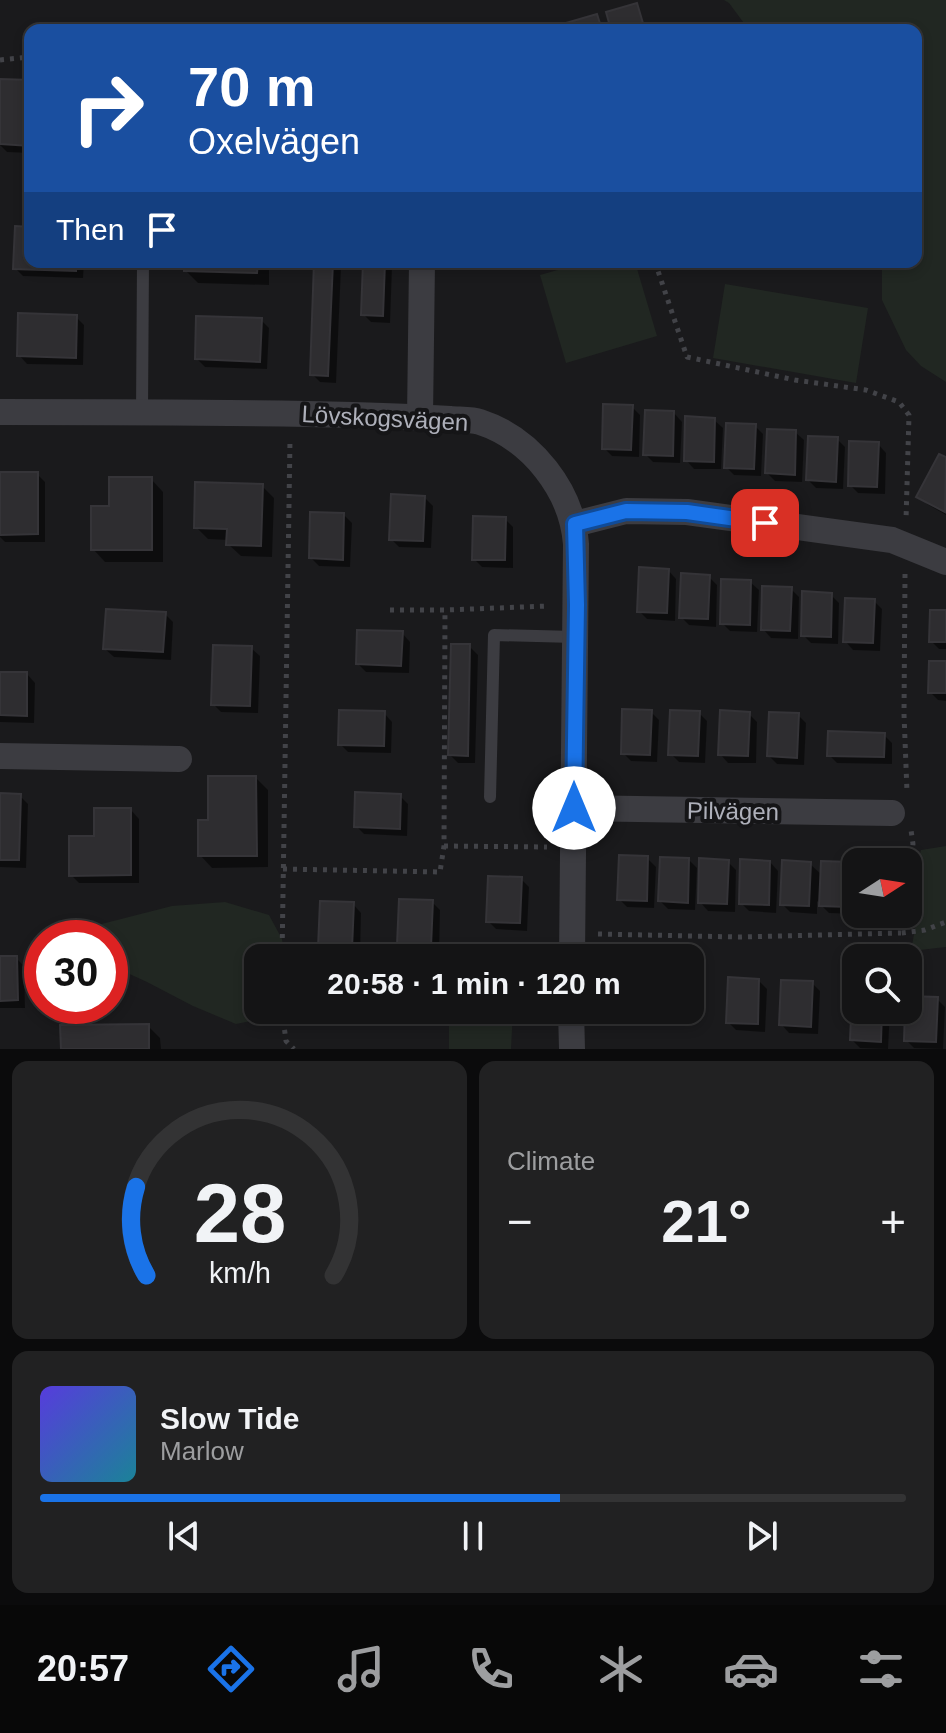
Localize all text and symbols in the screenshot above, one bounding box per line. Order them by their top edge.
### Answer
text: 70 m [188,55,316,118]
icon: right [56,56,160,160]
text: Oxelvägen [188,121,360,162]
icon: arrive [140,208,184,252]
text: Then [56,213,124,246]
street label: Lövskogsvägen [301,400,469,436]
pin [731,489,799,557]
icon: arrive [743,501,787,545]
position arrow [532,766,616,850]
street label: Pilvägen [687,797,779,825]
north arrow [842,848,922,928]
map controls [842,848,922,1024]
speed limit sign: 30 [24,920,128,1024]
button: search [842,944,922,1024]
text: 20:58 · 1 min · 120 m [327,967,621,1000]
text: Climate [507,1146,595,1176]
text: 28 [193,1167,286,1260]
text: 21° [661,1188,752,1255]
text: − [507,1197,533,1246]
text: + [880,1197,906,1246]
text: km/h [209,1257,270,1289]
text: Slow Tide [160,1402,299,1435]
text: Marlow [160,1436,244,1466]
icon: previous [162,1514,206,1558]
icon: pause [451,1514,495,1558]
icon: next [740,1514,784,1558]
icon: directions [203,1641,259,1697]
icon: music [333,1641,389,1697]
icon: phone [463,1641,519,1697]
icon: climate [593,1641,649,1697]
icon: car [723,1641,779,1697]
icon: filters [853,1641,909,1697]
text: 20:57 [37,1648,129,1689]

